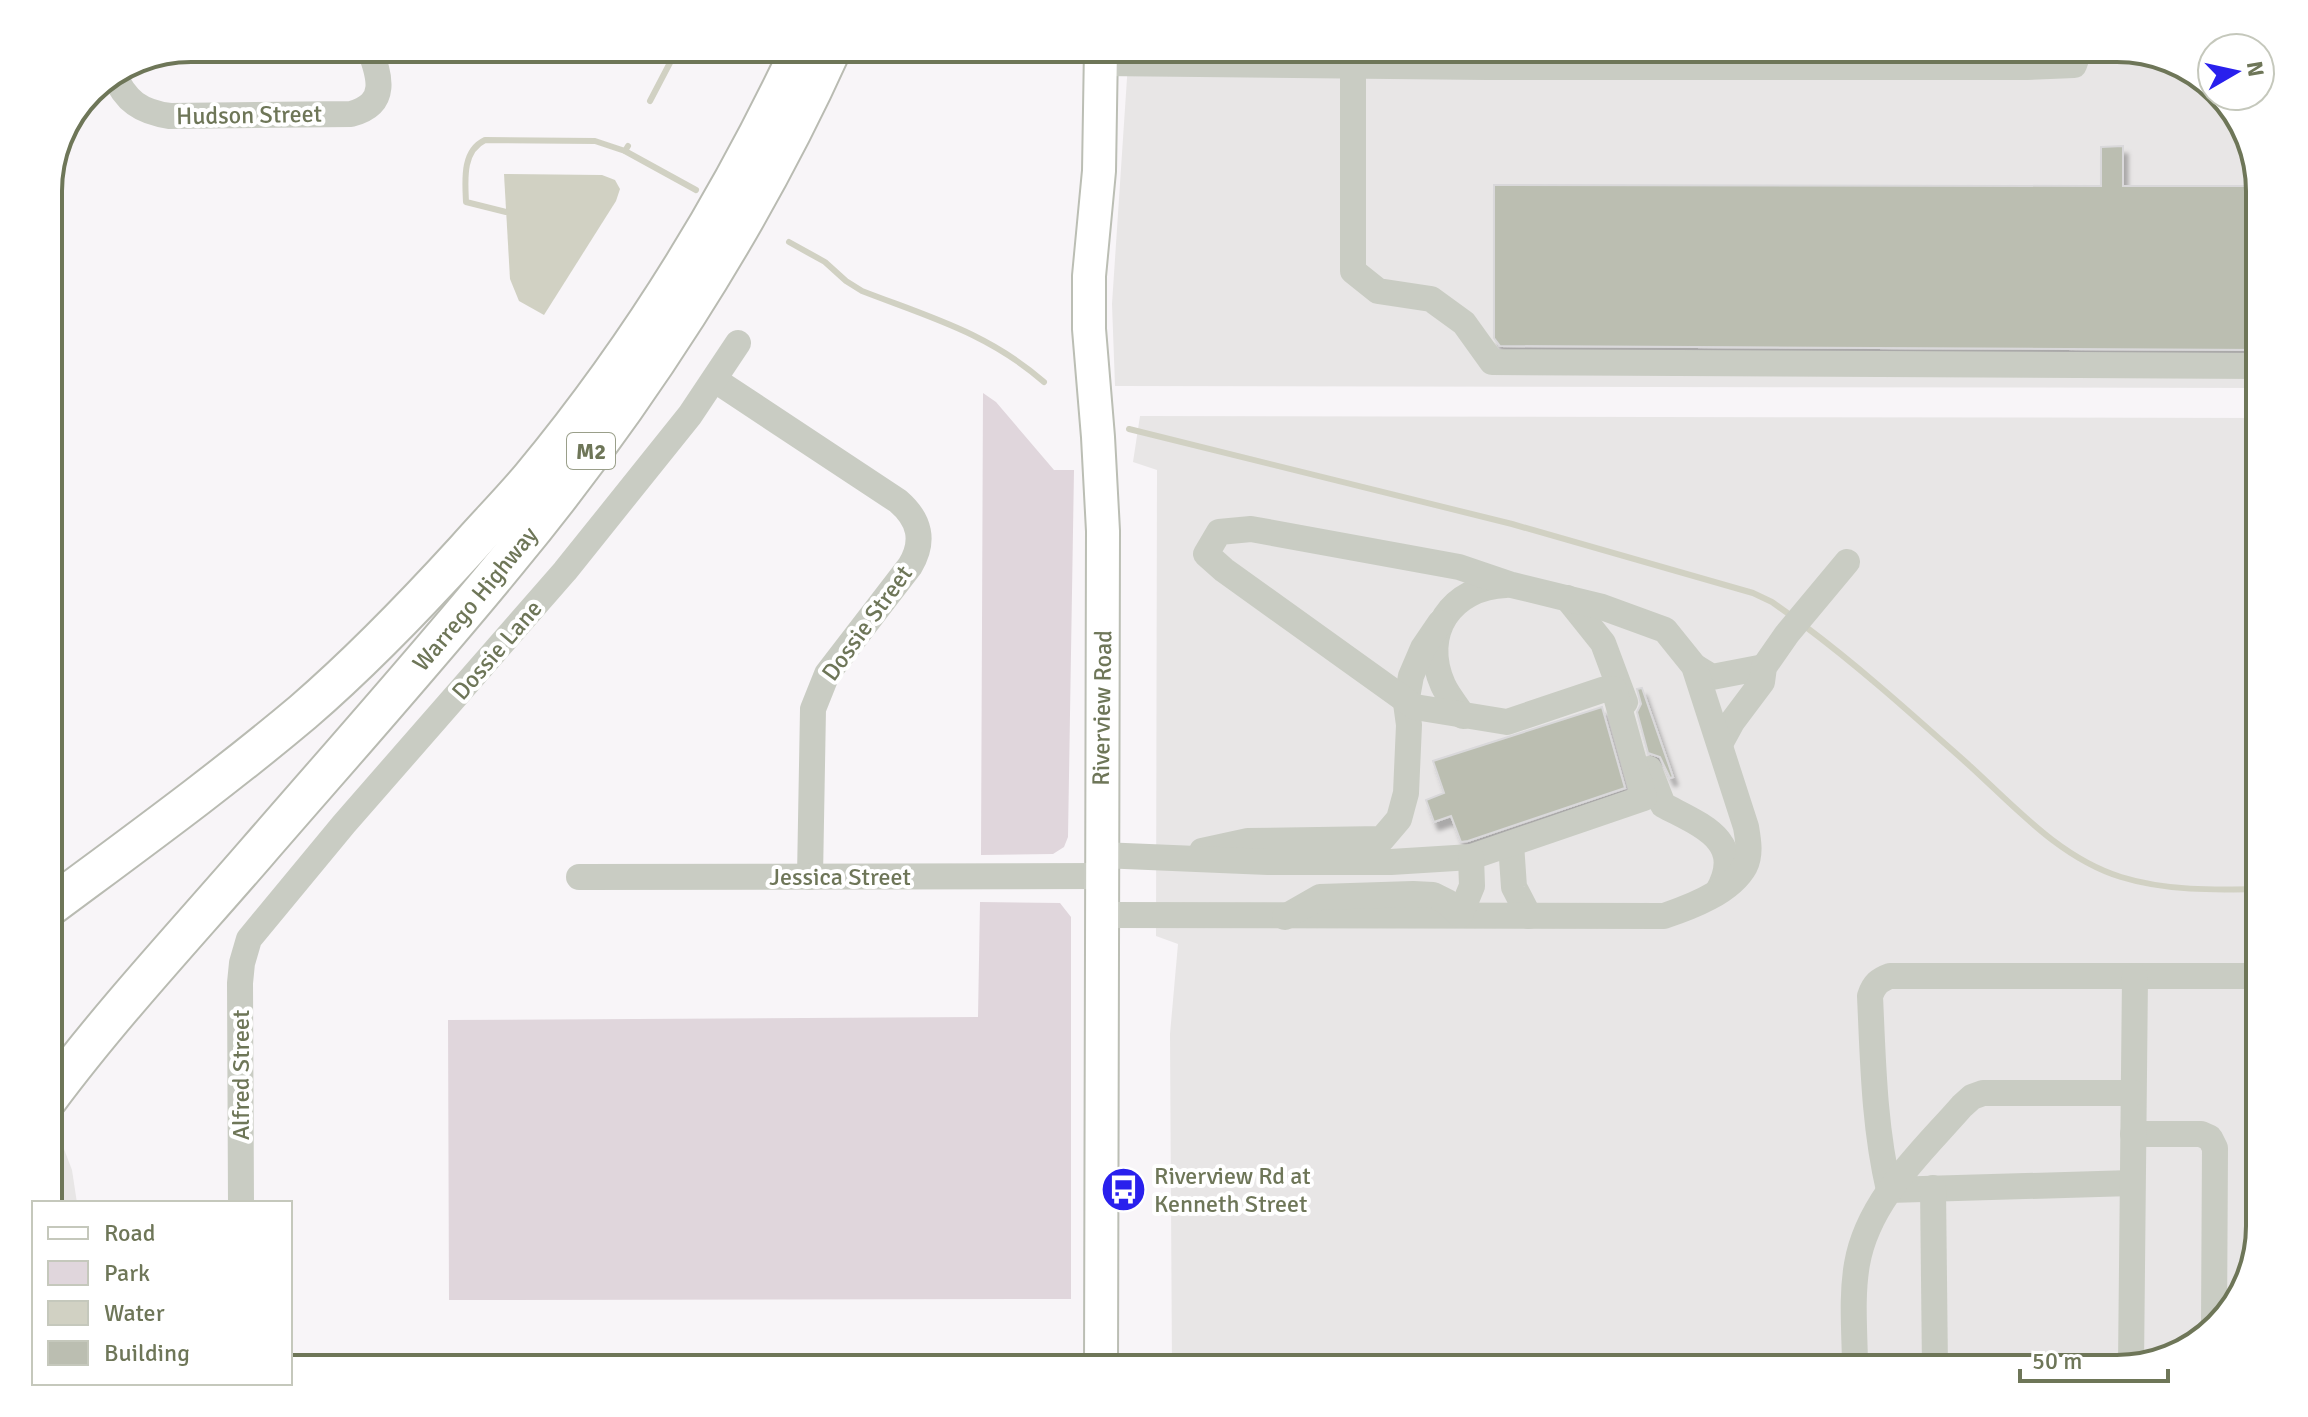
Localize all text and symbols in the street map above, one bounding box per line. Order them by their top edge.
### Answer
north arrow [2196,32,2276,112]
text: N [2241,59,2270,79]
street label: Hudson Street [176,99,322,131]
road number: M2 [567,433,615,469]
street label: Warrego Highway [406,520,544,677]
street label: Dossie Street [815,559,919,687]
street label: Dossie Lane [446,594,548,706]
street label: Riverview Road [1086,630,1118,786]
street label: Jessica Street [769,862,911,892]
street label: Alfred Street [226,1010,256,1140]
place label: Riverview Rd at Kenneth Street [1154,1161,1311,1219]
bus stop icon: Riverview Rd at Kenneth Street [1099,1166,1147,1214]
legend [32,1201,292,1385]
text: Road [104,1218,155,1248]
text: Park [104,1258,150,1288]
text: Water [104,1298,165,1328]
scale bar [2020,1333,2168,1383]
text: Building [104,1338,190,1368]
text: 50 m [2032,1346,2082,1376]

